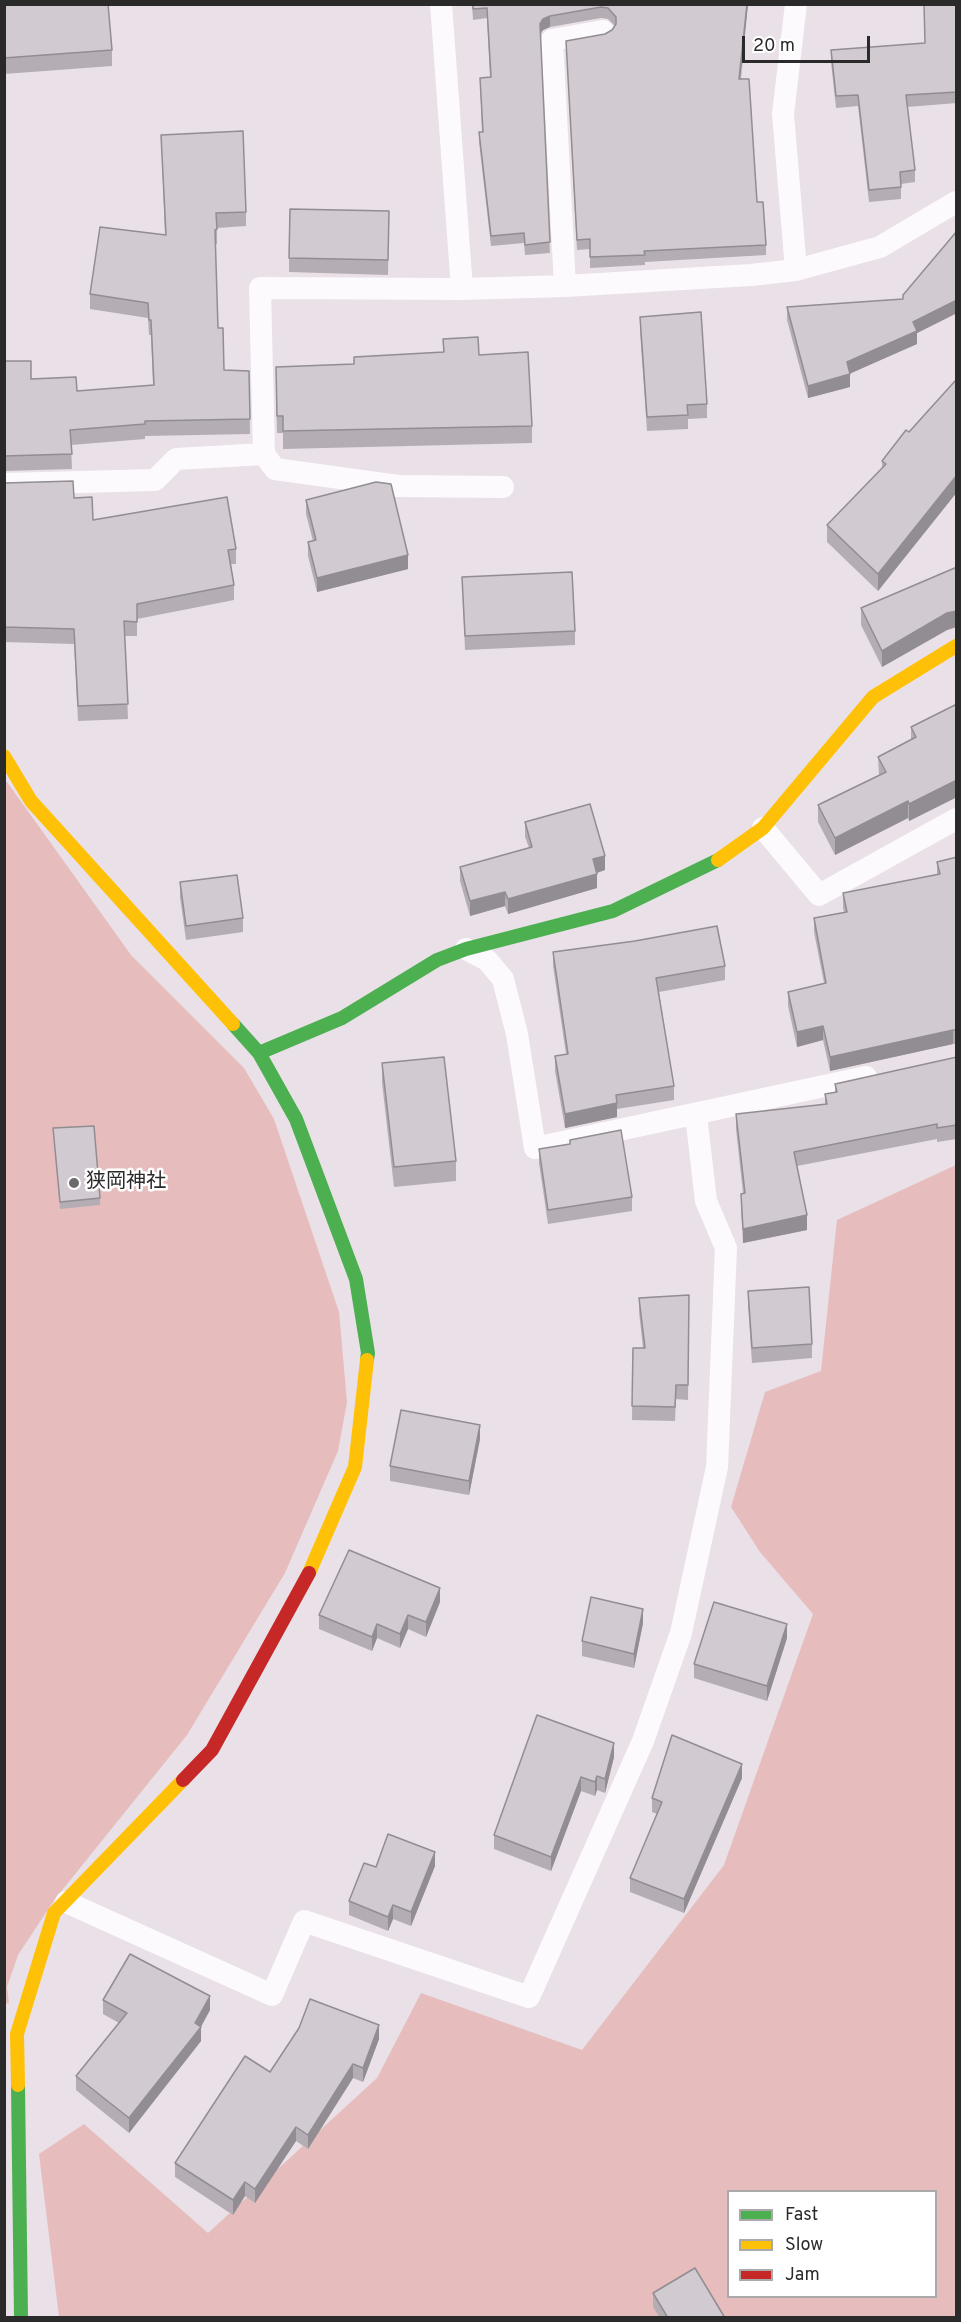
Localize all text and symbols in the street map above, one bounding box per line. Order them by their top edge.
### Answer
scale bar [745,24,872,62]
text: 20 m [753,35,795,58]
place label: 狭岡神社 [86,1171,166,1195]
marker: 狭岡神社 [67,1176,81,1190]
legend [727,2190,937,2298]
text: Fast [785,2204,818,2227]
text: Slow [785,2234,823,2257]
text: Jam [785,2264,820,2287]

